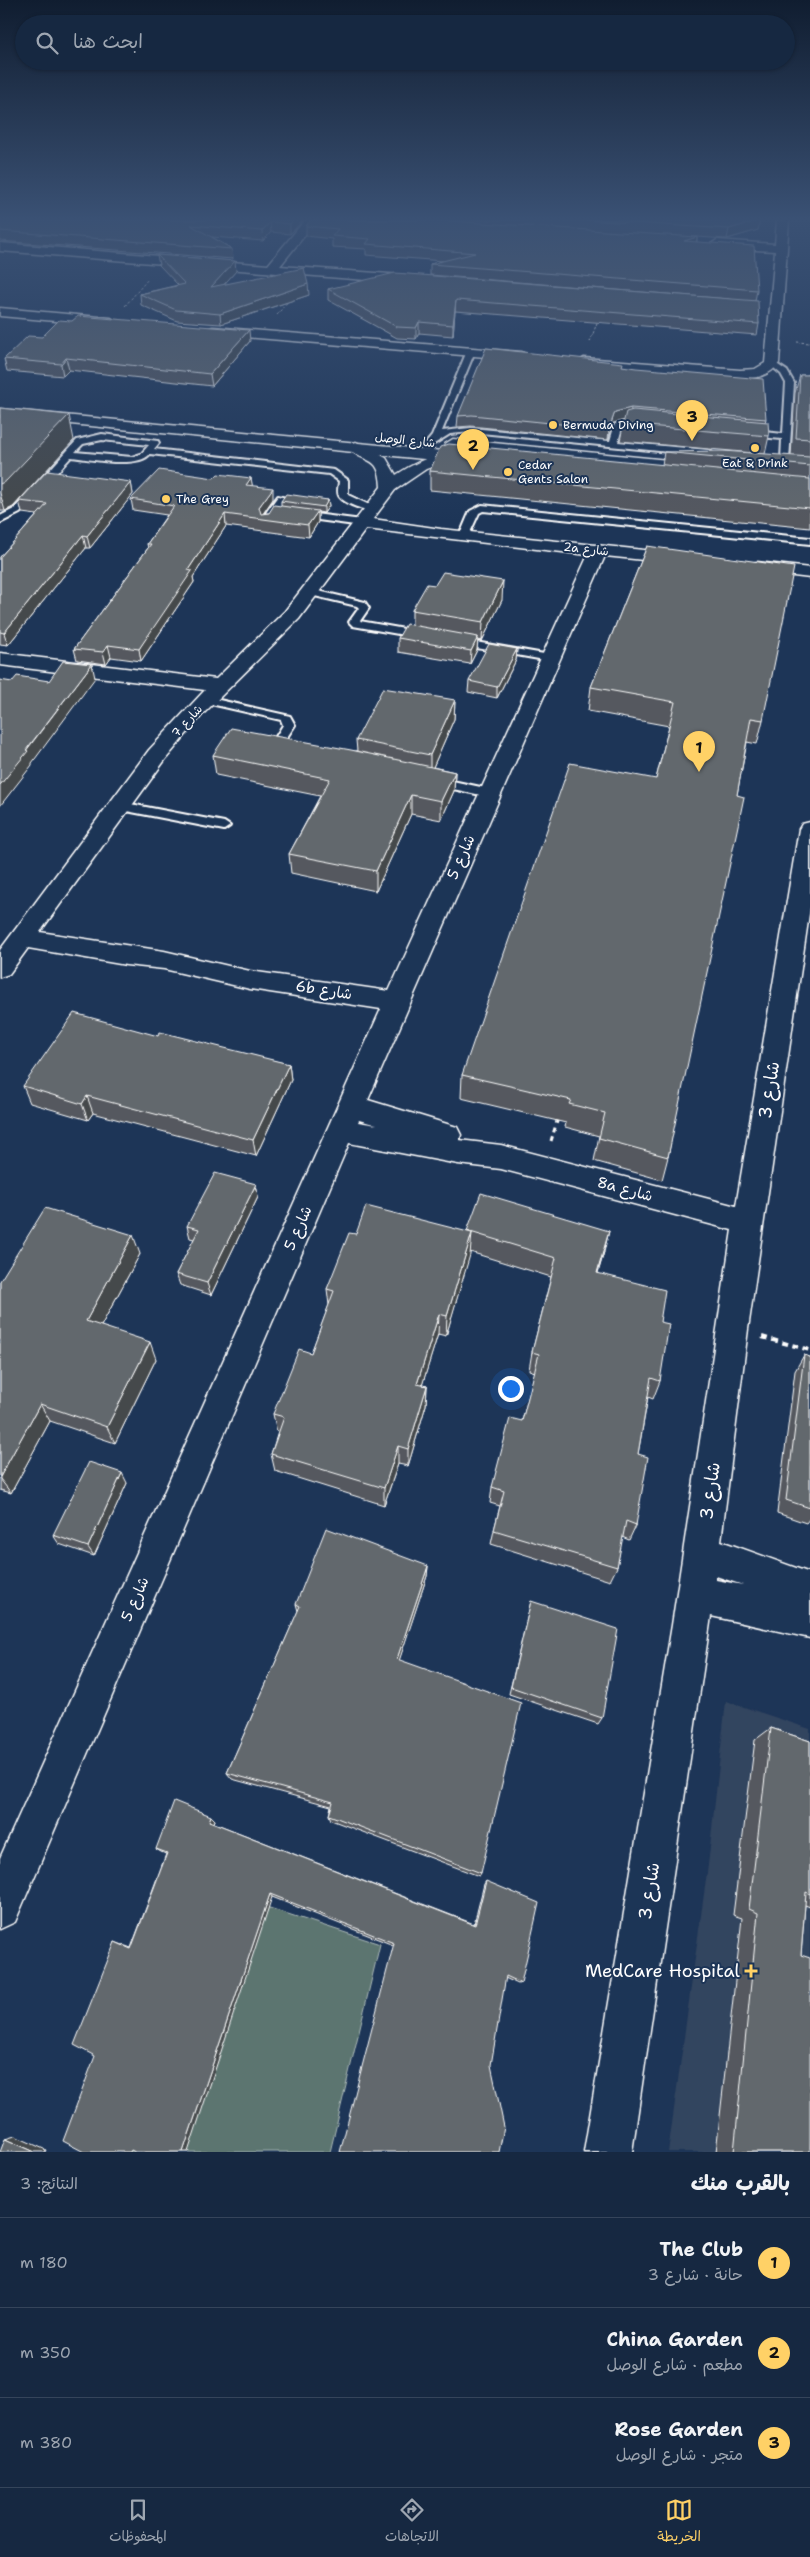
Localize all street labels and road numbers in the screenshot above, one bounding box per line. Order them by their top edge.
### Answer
street label: شارع الوصل [374,429,436,452]
street label: 2a شارع [562,539,609,560]
street label: شارع 7 [168,701,207,741]
street label: شارع 5 [442,832,480,882]
street label: 6b شارع [294,976,354,1004]
street label: شارع 3 [753,1060,785,1120]
street label: 8a شارع [595,1172,655,1206]
street label: شارع 5 [279,1203,317,1253]
street label: شارع 3 [694,1461,726,1521]
street label: شارع 5 [116,1574,154,1624]
street label: شارع 3 [633,1861,665,1921]

